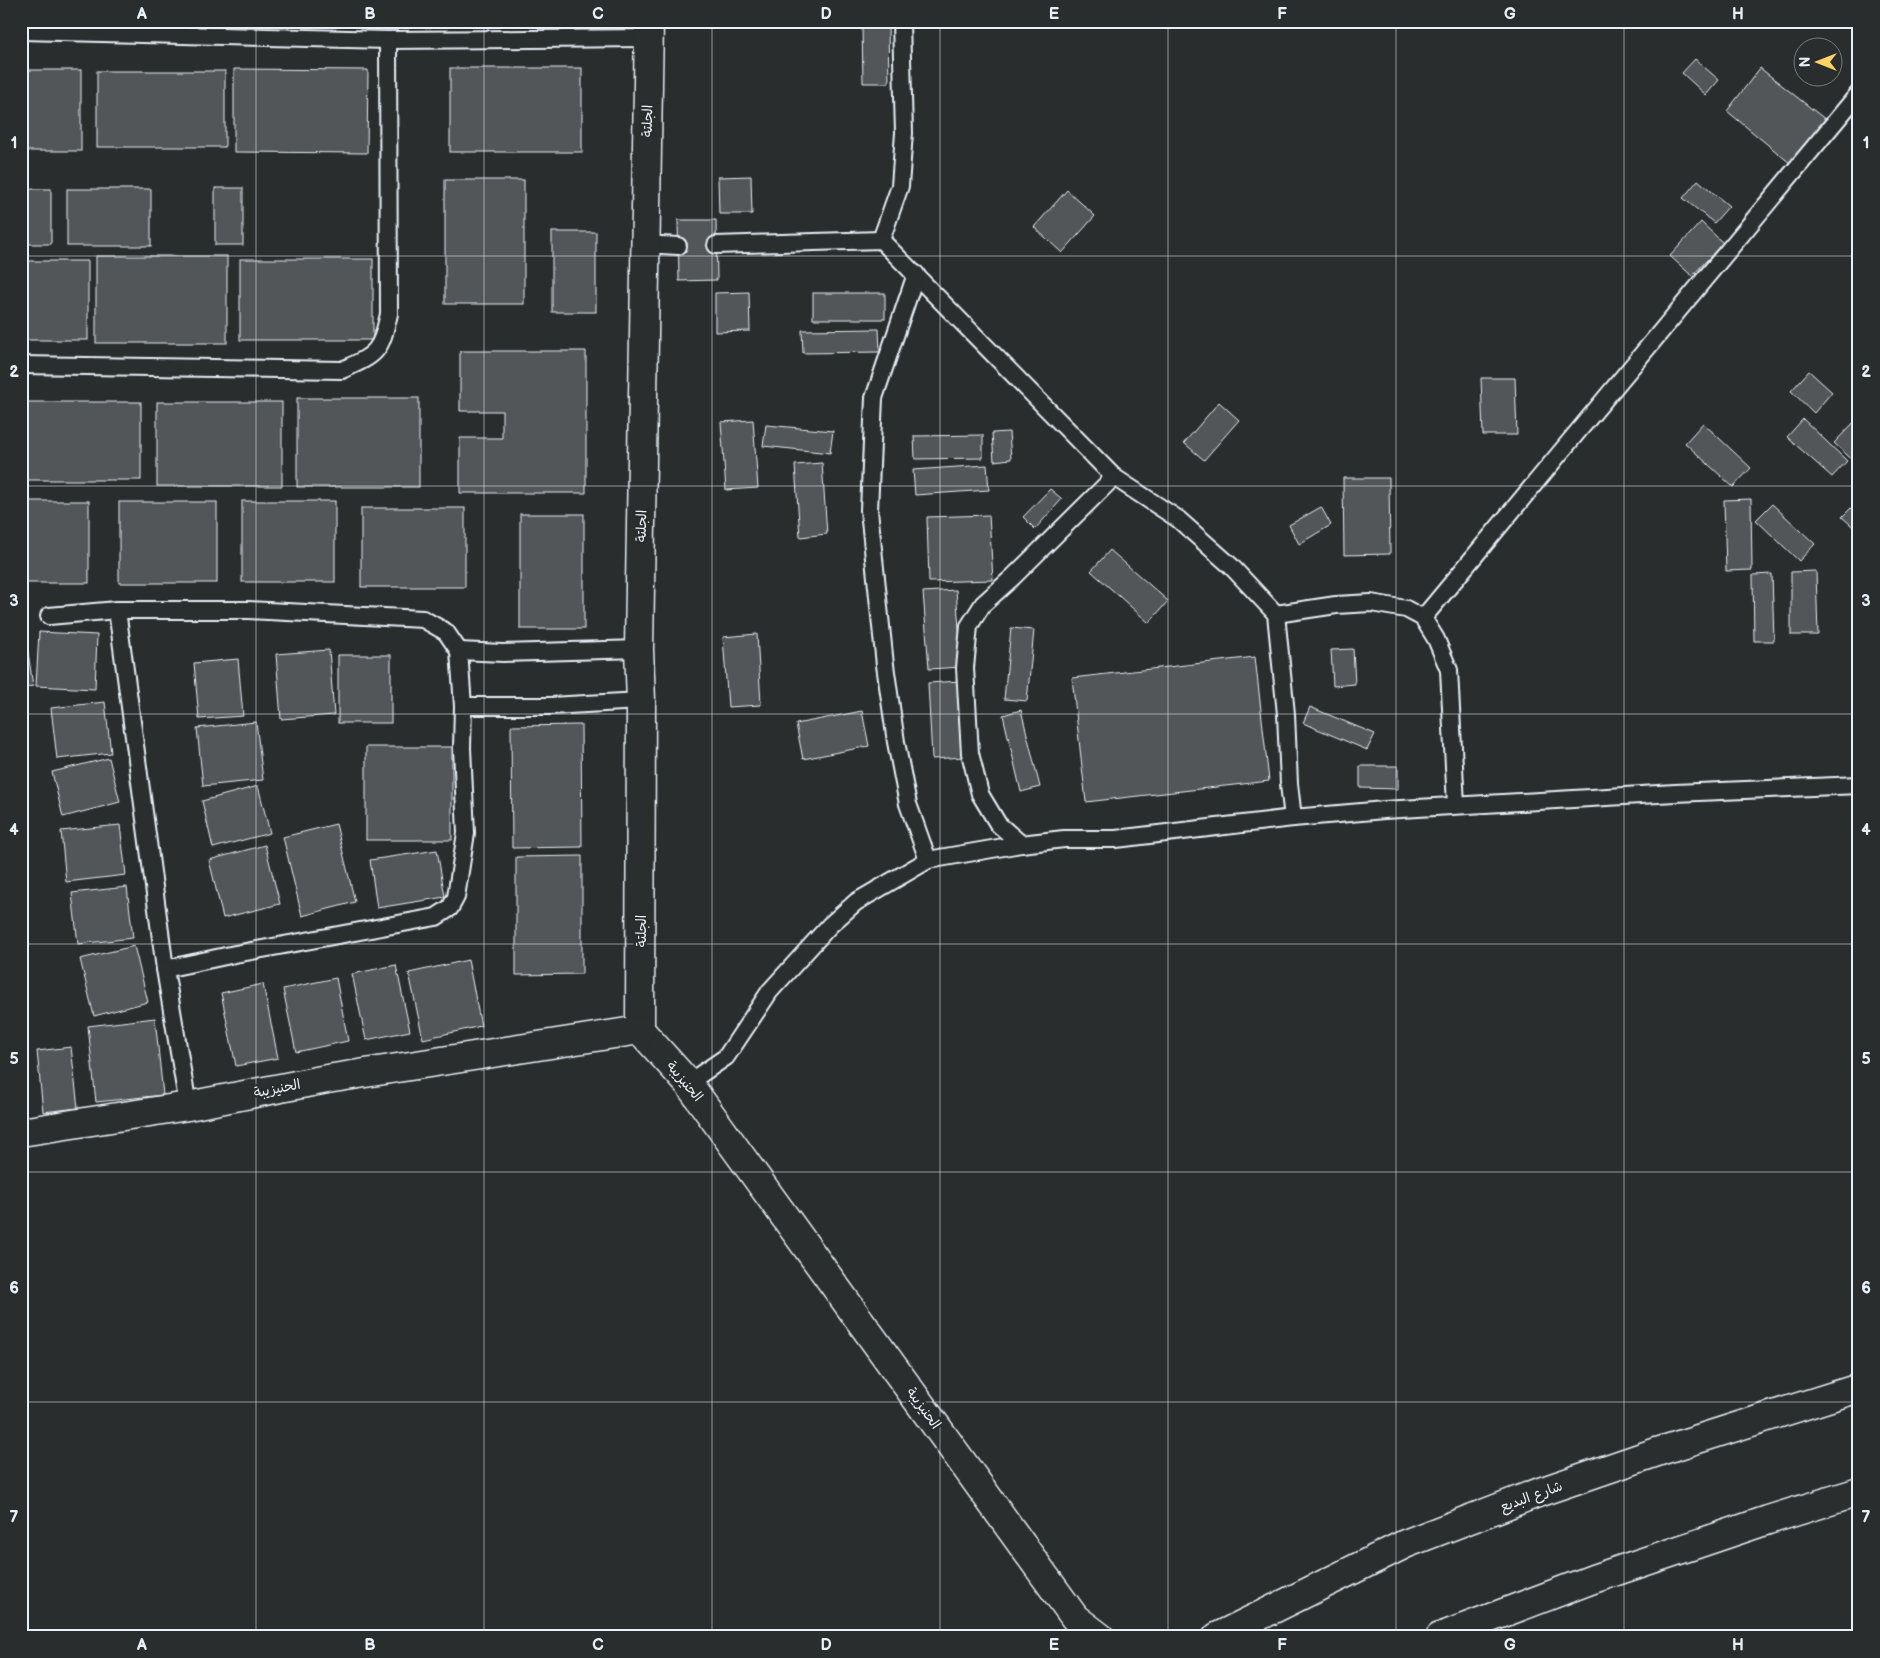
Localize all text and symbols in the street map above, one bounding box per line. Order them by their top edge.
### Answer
text: A [136,5,147,24]
text: B [364,5,376,24]
text: C [592,5,604,24]
text: D [820,5,832,24]
text: E [1049,5,1059,24]
text: F [1277,5,1287,24]
text: G [1504,5,1516,24]
text: H [1732,5,1744,24]
north arrow [1792,38,1842,88]
text: N [1797,57,1814,67]
street label: الجلتة [639,105,656,137]
text: 1 [11,134,17,153]
text: 1 [1863,134,1869,153]
text: 2 [9,363,19,382]
text: 2 [1861,363,1871,382]
street label: الجلتة [633,510,650,542]
text: 3 [9,592,19,611]
text: 3 [1861,592,1871,611]
text: 4 [9,821,19,840]
text: 4 [1861,821,1871,840]
street label: الجلتة [633,915,650,947]
text: 5 [9,1050,19,1069]
text: 5 [1861,1050,1871,1069]
street label: الحنيزيبة [663,1058,706,1105]
street label: الحنيزيبة [252,1076,302,1101]
text: 6 [9,1279,19,1298]
text: 6 [1861,1279,1871,1298]
street label: الحنيزيبة [903,1384,944,1432]
street label: شارع البديع [1498,1477,1565,1517]
text: 7 [10,1508,19,1527]
text: 7 [1862,1508,1871,1527]
text: A [136,1636,147,1655]
text: B [364,1636,376,1655]
text: C [592,1636,604,1655]
text: D [820,1636,832,1655]
text: E [1049,1636,1059,1655]
text: F [1277,1636,1287,1655]
text: G [1504,1636,1516,1655]
text: H [1732,1636,1744,1655]

